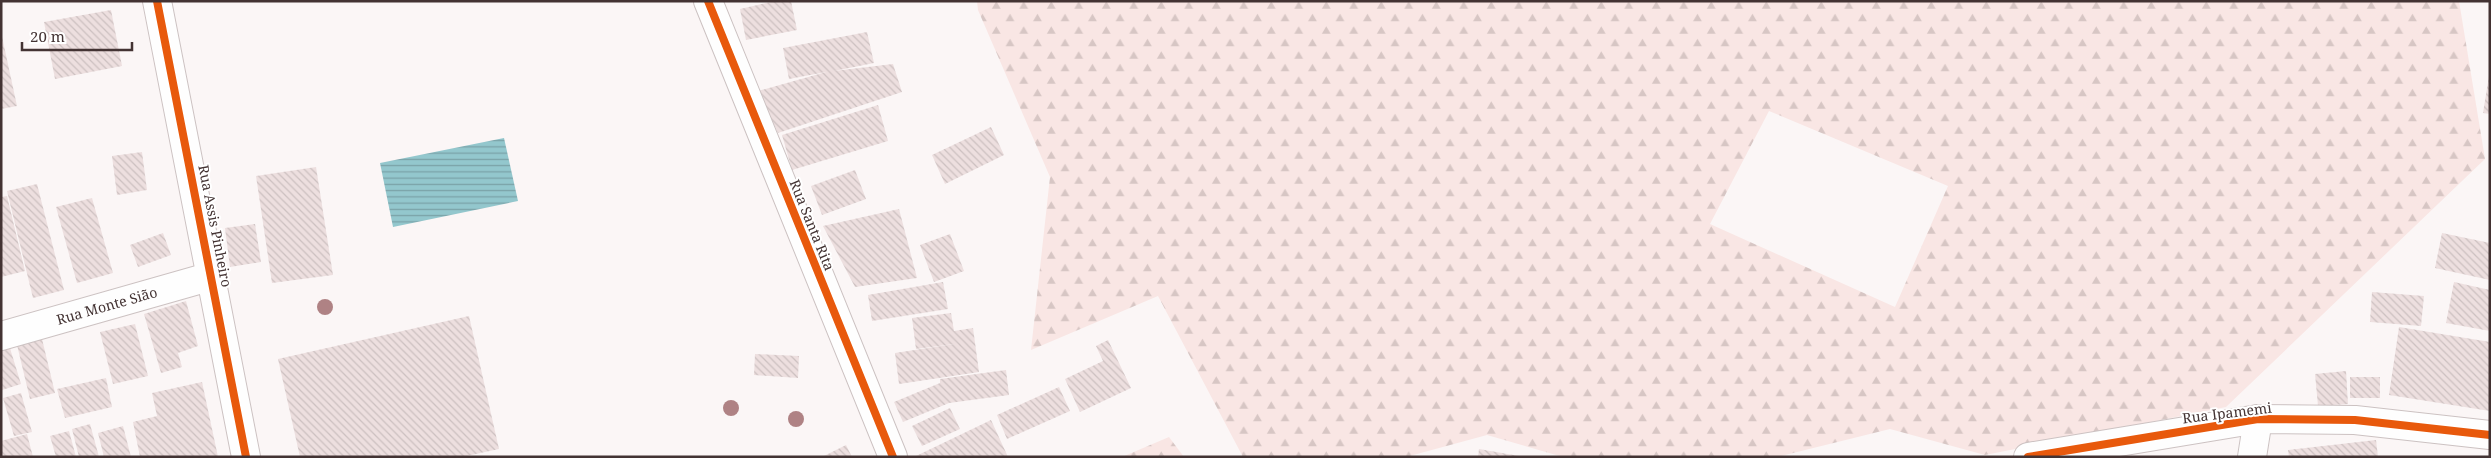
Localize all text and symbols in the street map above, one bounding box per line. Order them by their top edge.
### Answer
scale bar [22,20,132,52]
text: 20 m [30,26,65,46]
street label: Rua Assis Pinheiro [194,163,237,289]
street label: Rua Santa Rita [785,176,839,273]
street label: Rua Monte Sião [54,282,159,329]
street label: Rua Ipamemi [2181,398,2273,427]

